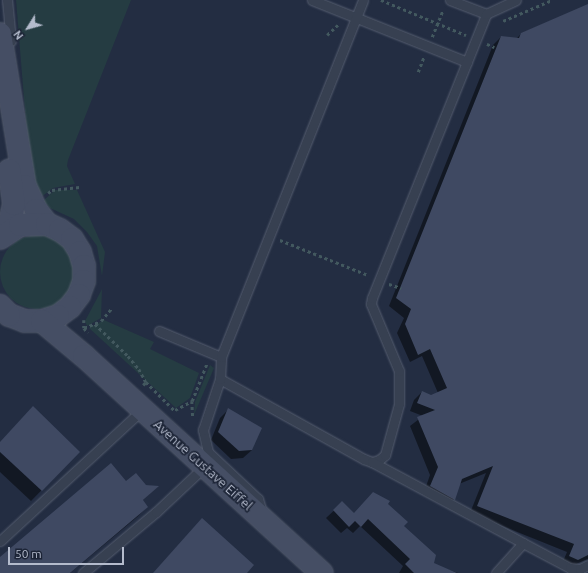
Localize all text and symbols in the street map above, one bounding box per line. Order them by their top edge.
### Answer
north arrow [8,8,48,48]
text: N [11,28,26,42]
street label: Avenue Gustave Eiffel [150,417,256,513]
scale bar [10,539,126,565]
text: 50 m [15,547,42,560]

